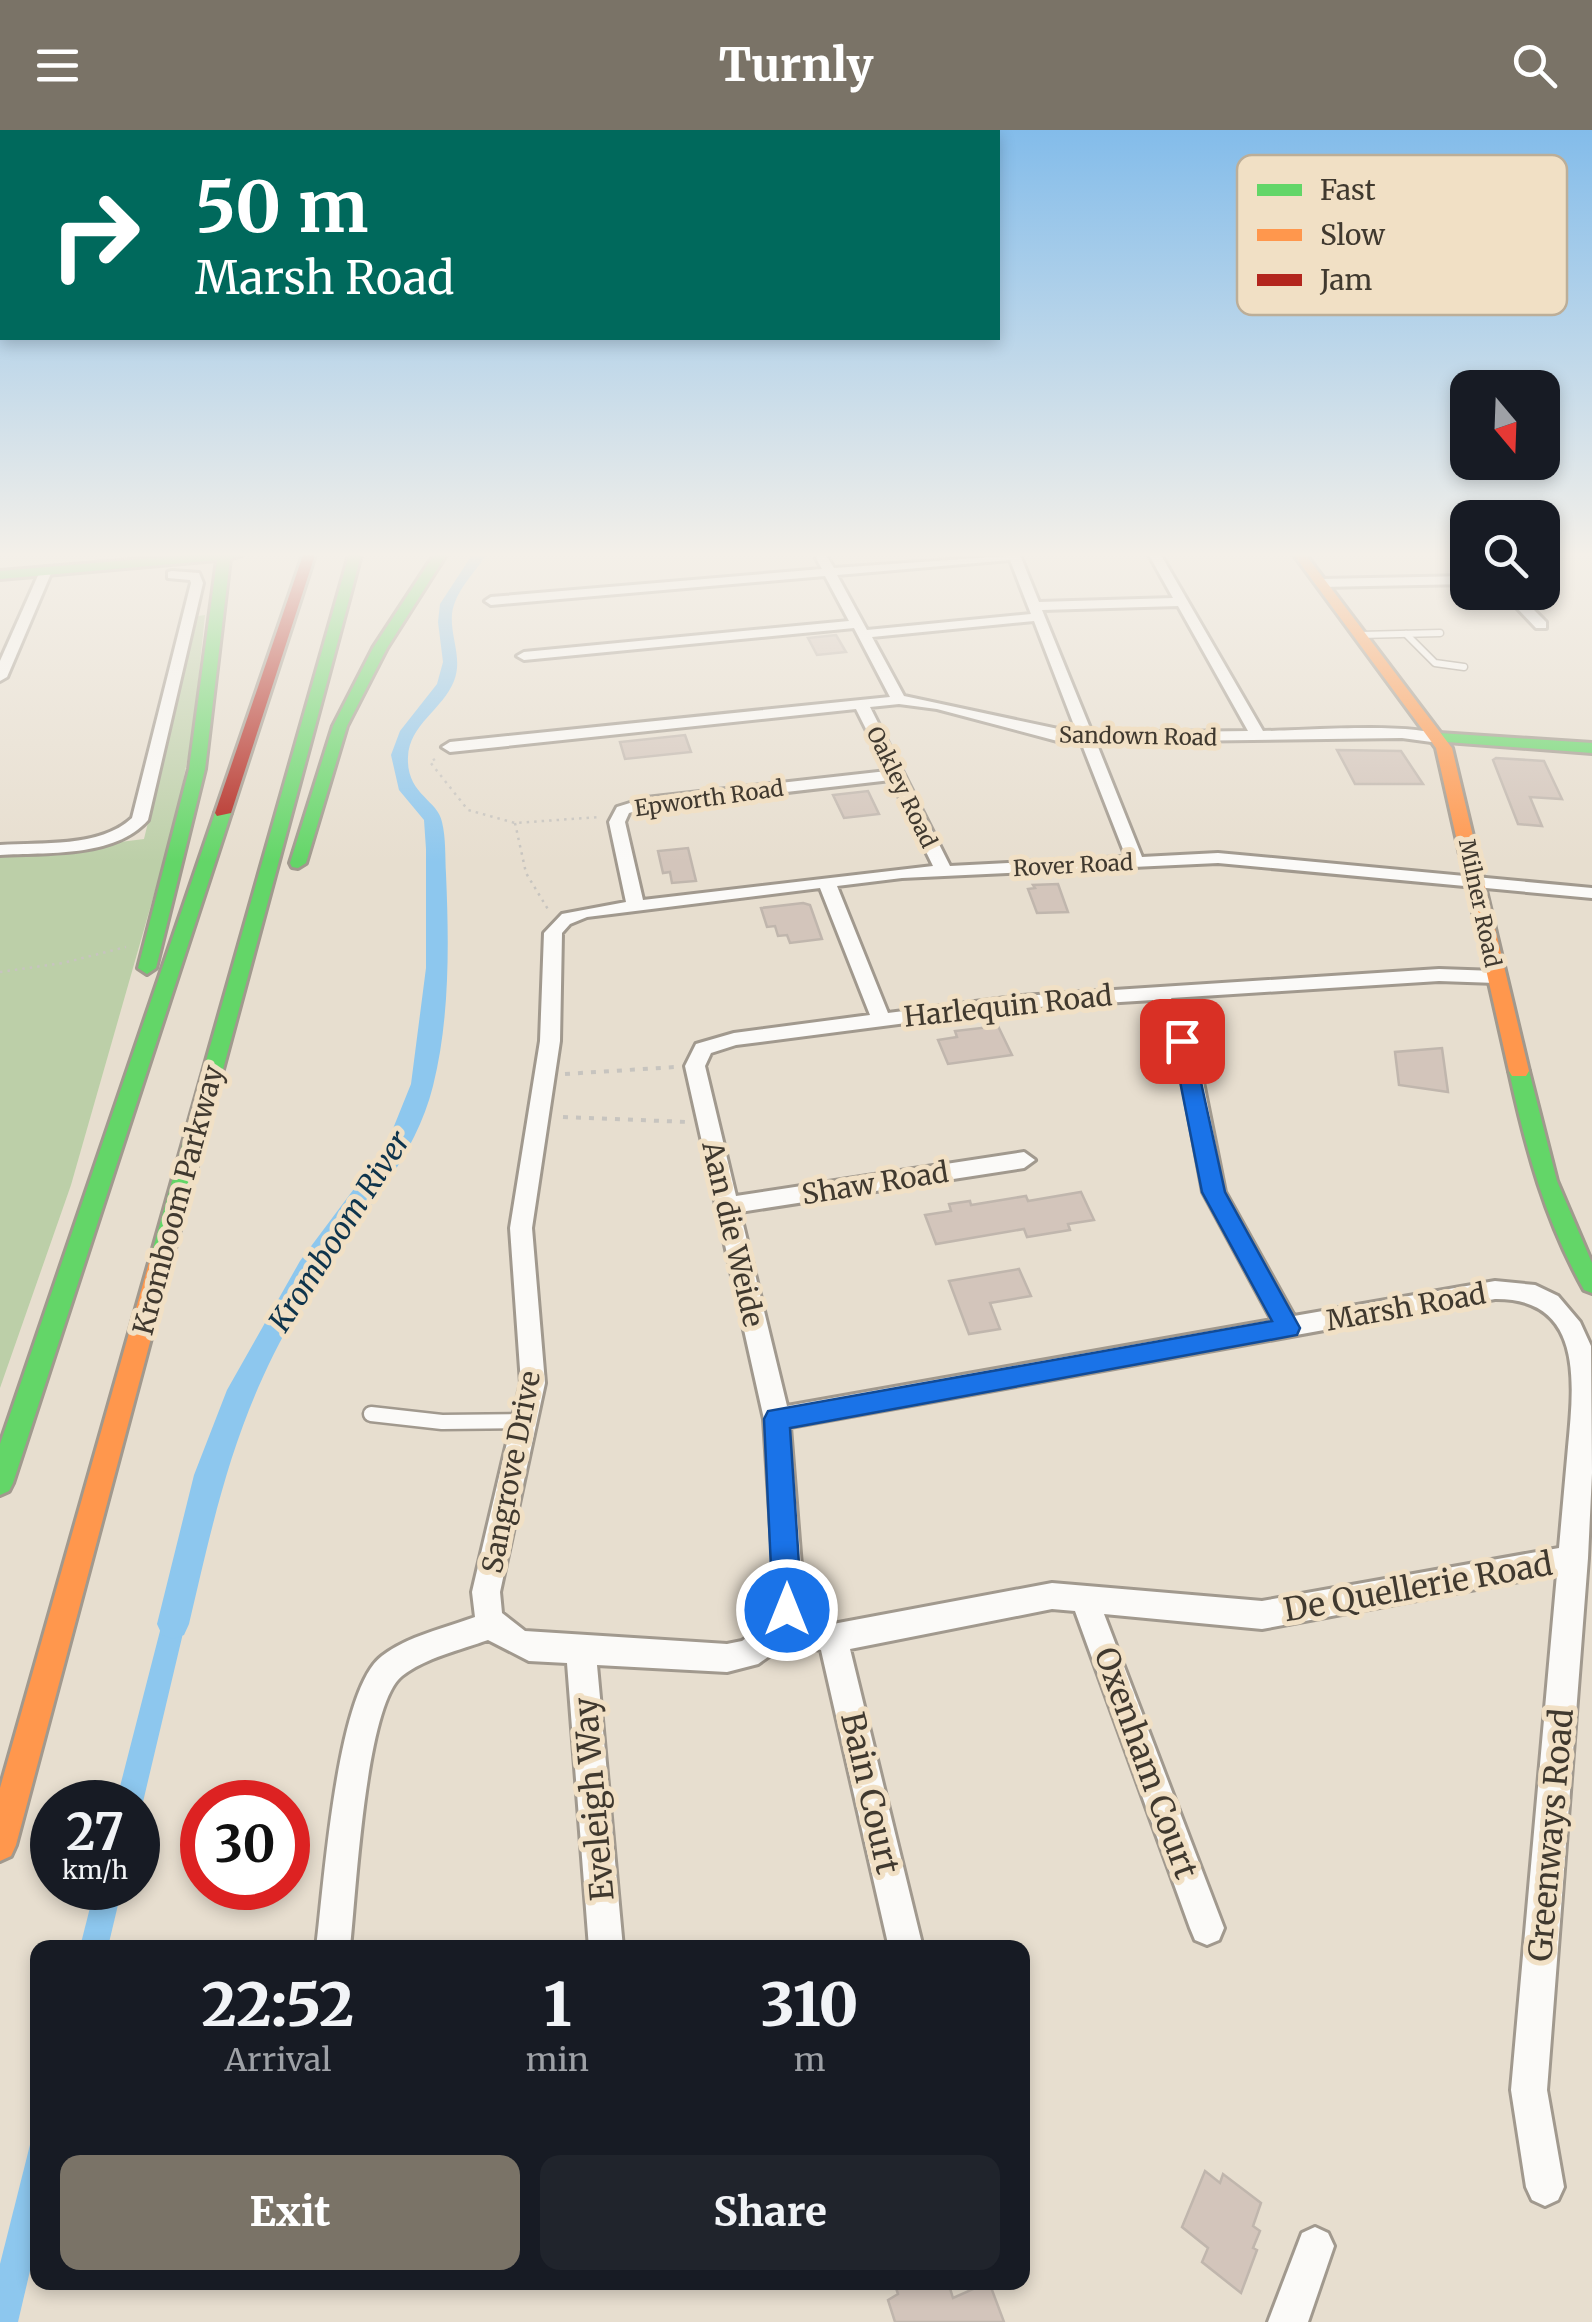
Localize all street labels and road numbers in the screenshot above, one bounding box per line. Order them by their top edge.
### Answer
street label: Sandown Road [1059,721,1217,751]
street label: Oakley Road [861,722,943,852]
street label: Epworth Road [633,774,785,822]
street label: Milner Road [1453,836,1507,970]
street label: Rover Road [1012,848,1134,882]
street label: Harlequin Road [902,977,1114,1035]
street label: Kromboom Parkway [125,1061,231,1339]
street label: Aan die Weide [694,1137,772,1330]
street label: Shaw Road [799,1154,951,1212]
street label: Marsh Road [1323,1275,1489,1339]
street label: Sangrove Drive [474,1368,548,1576]
street label: De Quellerie Road [1280,1544,1556,1630]
street label: Oxenham Court [1086,1642,1207,1884]
street label: Eveleigh Way [565,1695,623,1902]
street label: Greenways Road [1520,1707,1582,1963]
street label: Bain Court [832,1708,908,1878]

